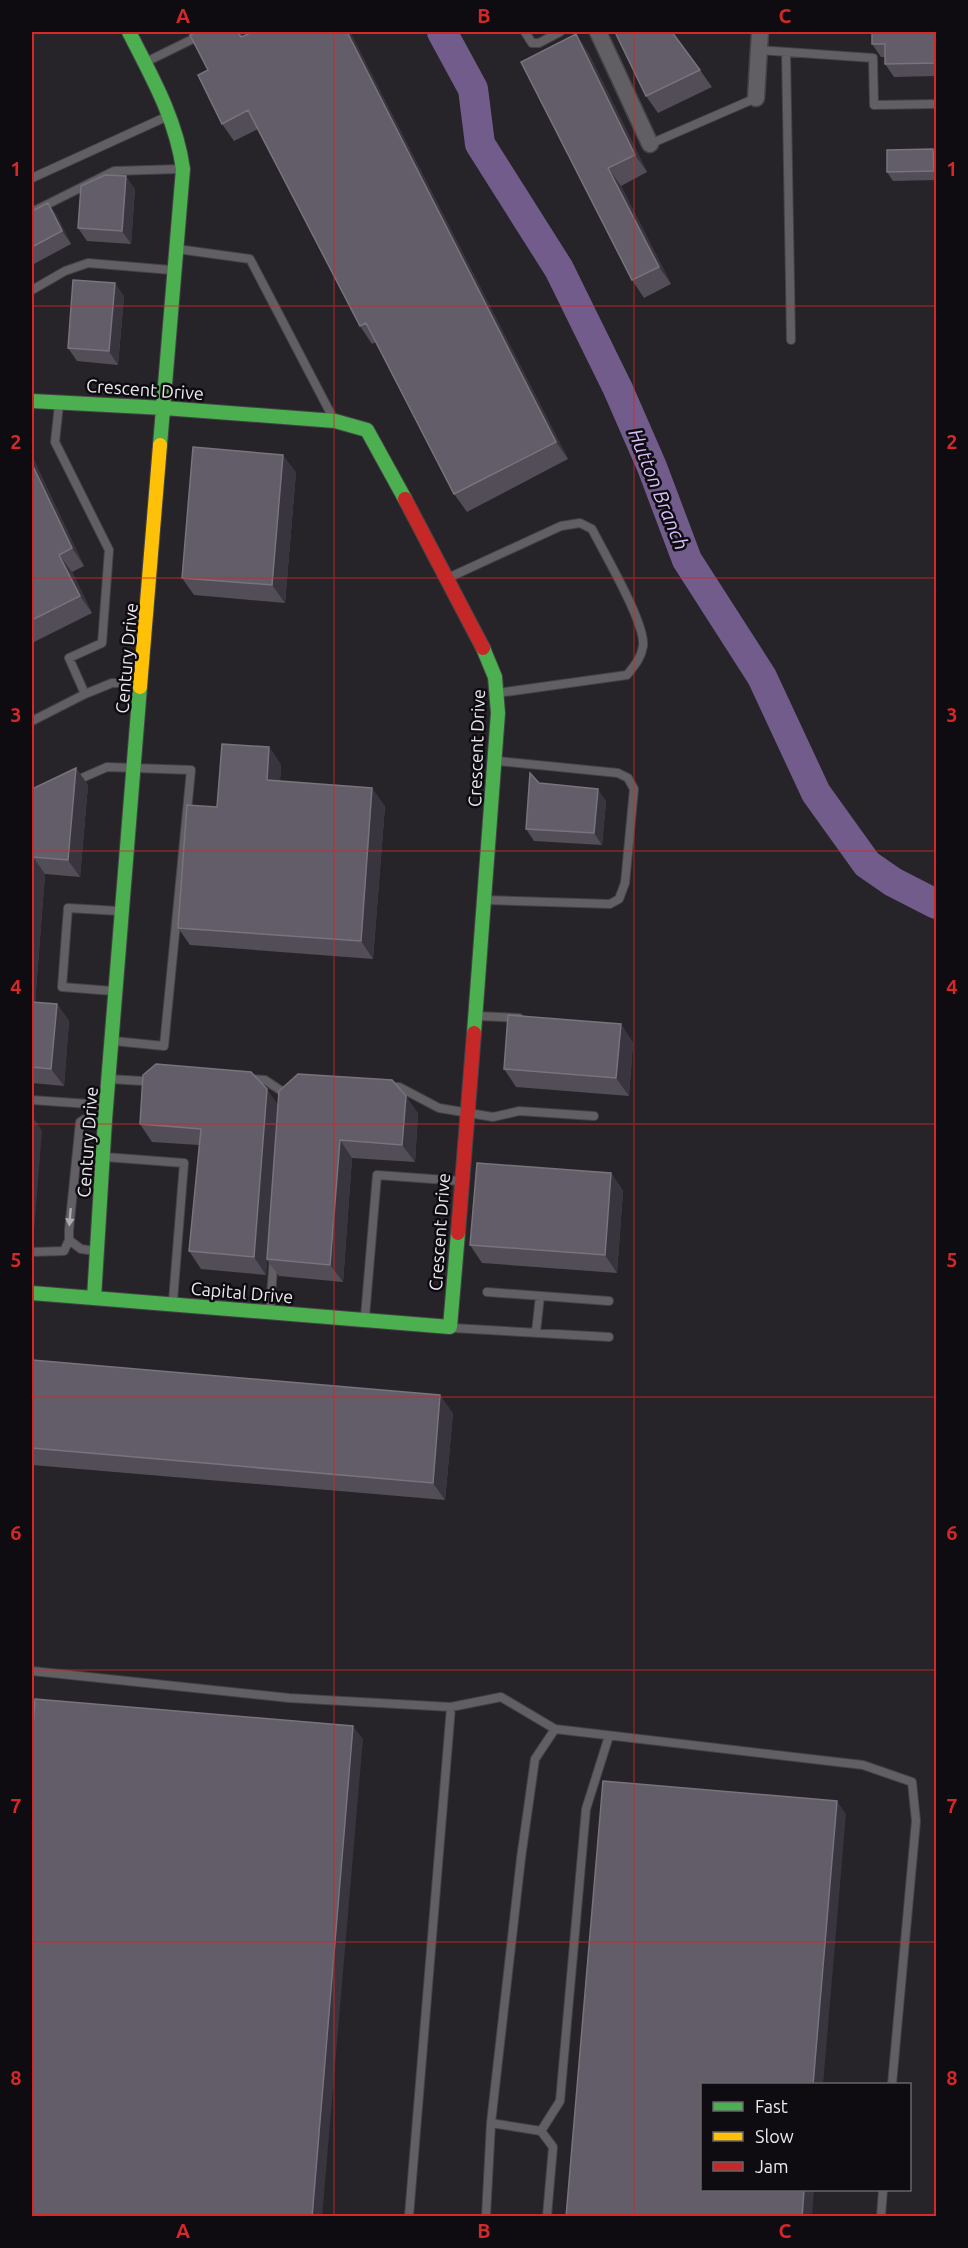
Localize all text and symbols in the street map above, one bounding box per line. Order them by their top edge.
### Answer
text: A [176,4,190,27]
text: B [477,4,491,27]
text: C [779,4,792,27]
text: 1 [10,157,22,180]
text: 1 [946,157,958,180]
street label: Crescent Drive [86,375,204,403]
water label: Hutton Branch [624,425,694,553]
text: 2 [10,430,22,453]
text: 2 [946,430,958,453]
street label: Century Drive [111,602,141,714]
street label: Crescent Drive [464,689,488,807]
text: 3 [10,703,22,726]
text: 3 [946,703,958,726]
text: 4 [10,975,22,998]
text: 4 [946,975,958,998]
street label: Century Drive [73,1086,101,1198]
street label: Crescent Drive [425,1173,453,1291]
one-way arrow [65,1207,75,1226]
text: 5 [10,1248,22,1271]
text: 5 [946,1248,958,1271]
street label: Capital Drive [190,1278,294,1306]
text: 6 [10,1521,22,1544]
text: 6 [946,1521,958,1544]
text: 7 [10,1794,22,1817]
text: 7 [946,1794,958,1817]
text: 8 [10,2066,22,2089]
text: 8 [946,2066,958,2089]
legend [701,2083,911,2191]
text: Fast [755,2096,788,2116]
text: Slow [755,2126,794,2146]
text: Jam [755,2156,789,2176]
text: A [176,2219,190,2242]
text: B [477,2219,491,2242]
text: C [779,2219,792,2242]

